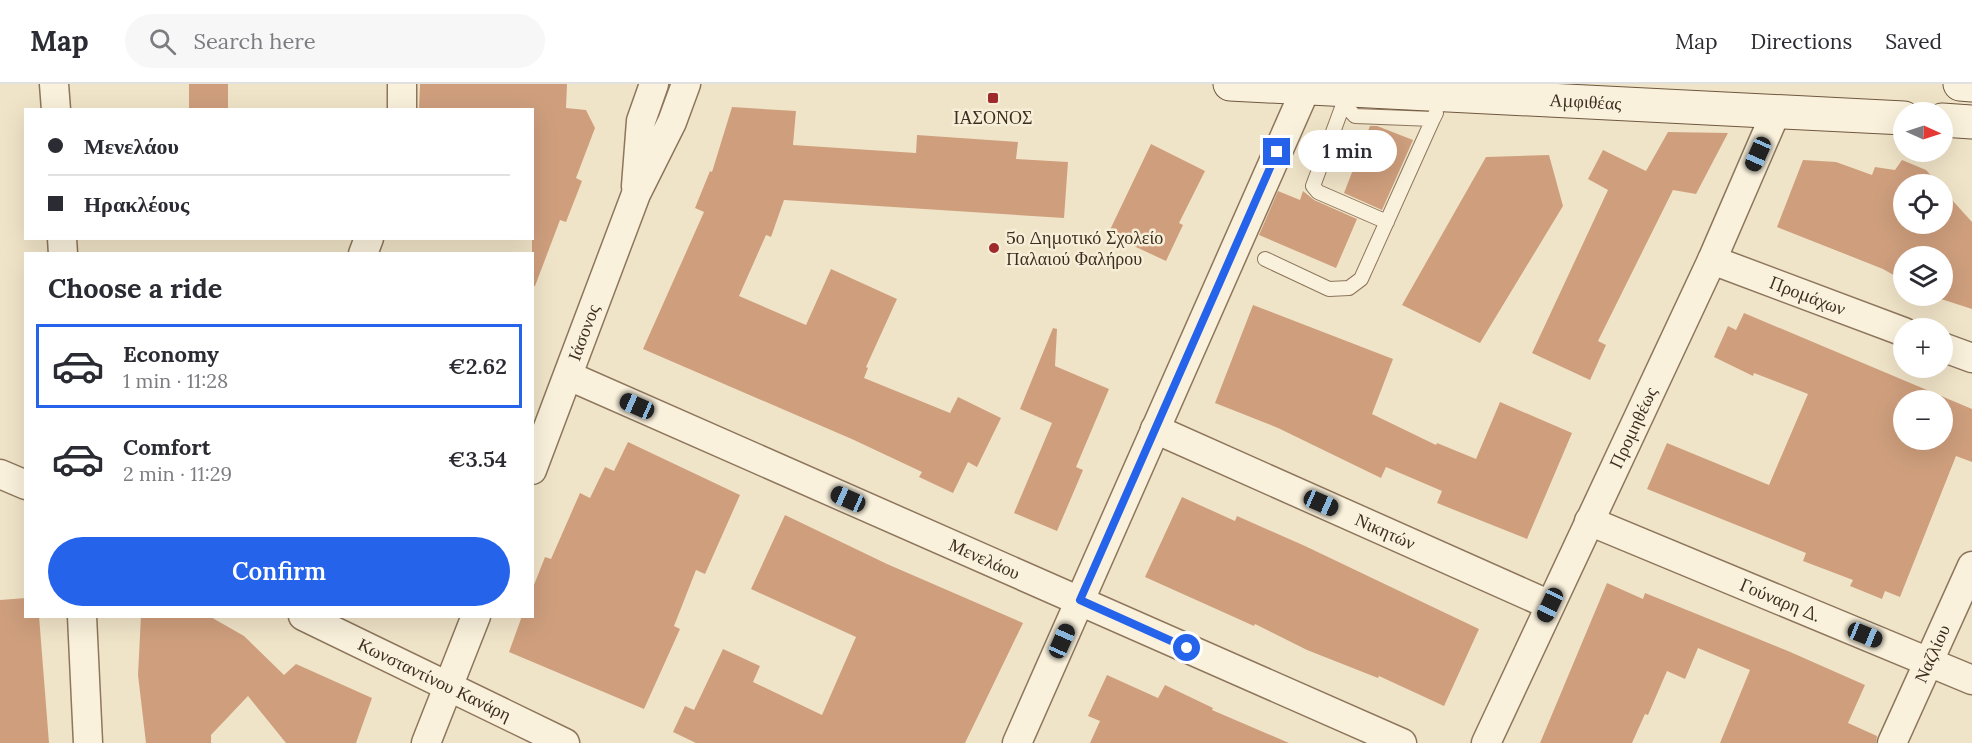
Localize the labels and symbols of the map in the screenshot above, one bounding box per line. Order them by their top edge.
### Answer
street label: Αμφιθέας [1549,88,1622,115]
marker: ΙΑΣΟΝΟΣ [986,91,1000,105]
north arrow [1893,102,1953,162]
place label: ΙΑΣΟΝΟΣ [954,106,1032,129]
callout: 1 min [1298,131,1397,173]
car [1742,134,1774,174]
route end [1263,138,1290,165]
place label: 5ο Δημοτικό Σχολείο Παλαιού Φαλήρου [1006,226,1163,270]
marker: 5ο Δημοτικό Σχολείο Παλαιού Φαλήρου [987,241,1001,255]
street label: Προμάχων [1766,271,1849,320]
street label: Ιάσονος [562,301,604,364]
street label: Προμηθέως [1604,383,1662,472]
car [617,390,657,422]
car [828,483,868,515]
car [1301,487,1341,519]
street label: Νικητών [1352,508,1419,555]
street label: Μενελάου [946,533,1024,584]
street label: Γούναρη Δ. [1736,573,1824,627]
car [1534,585,1566,625]
car [1845,620,1885,650]
car [1046,621,1078,661]
street label: Ναζλίου [1909,621,1955,686]
street label: Κωνσταντίνου Κανάρη [354,632,515,726]
route start [1173,634,1200,661]

